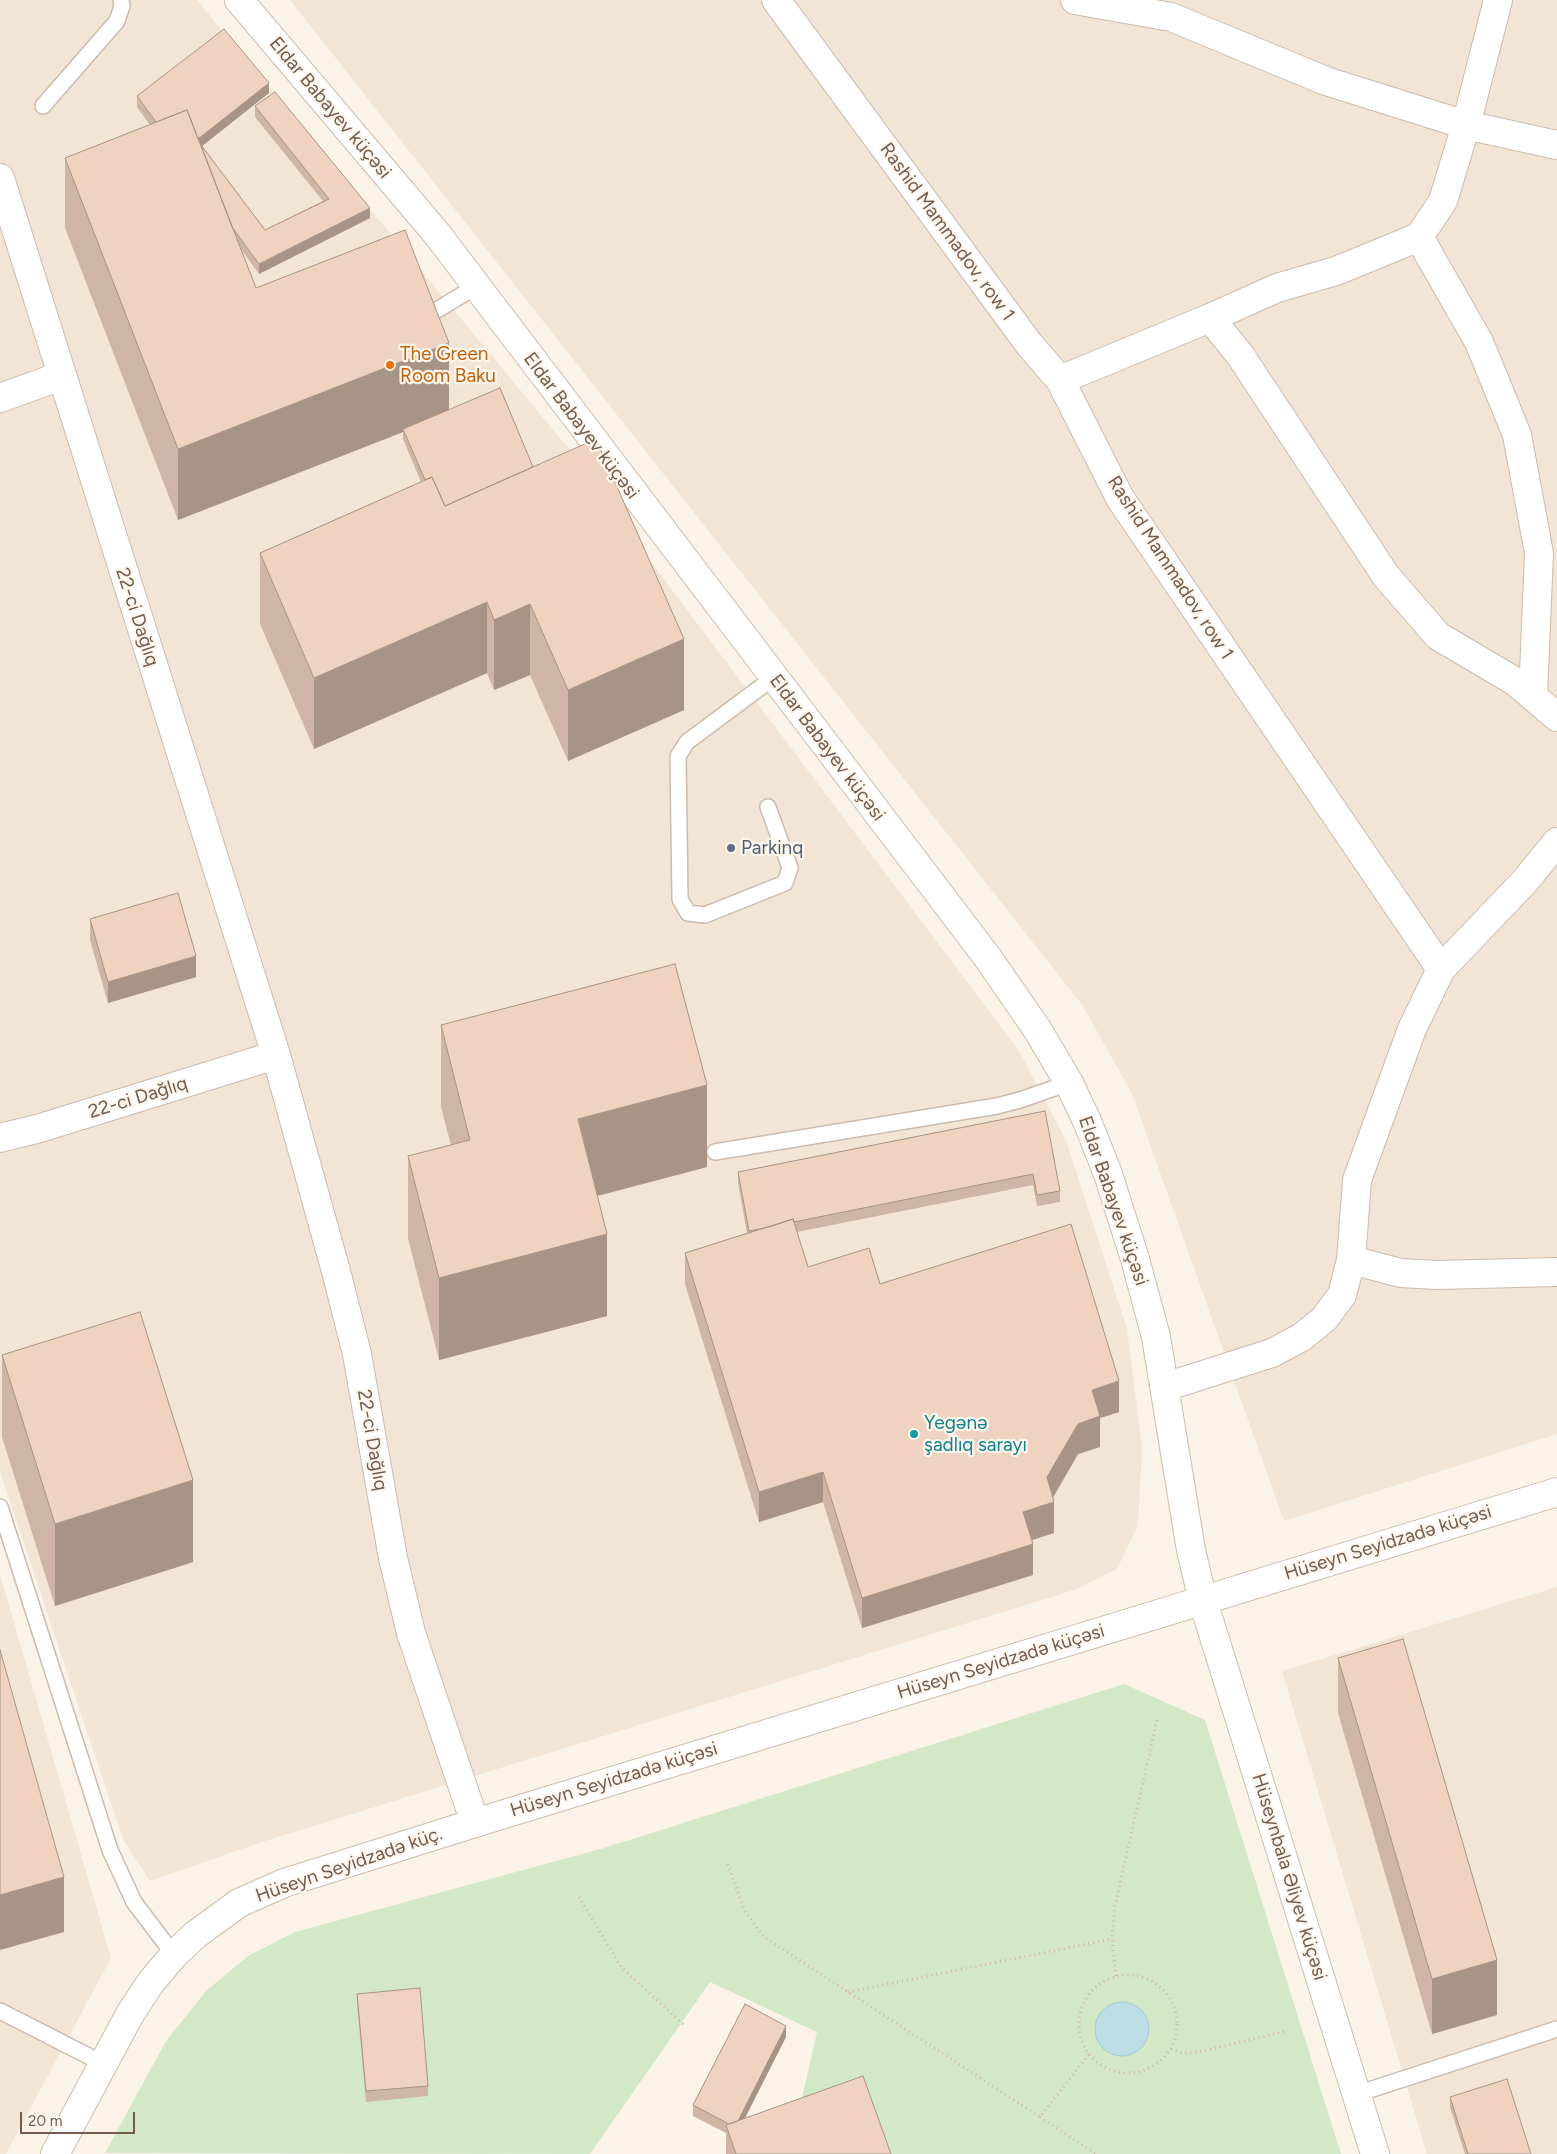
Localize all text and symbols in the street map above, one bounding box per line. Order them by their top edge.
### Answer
street label: Eldar Babayev küçəsi [264,33,396,183]
street label: Rashid Mammadov, row 1 [875,139,1019,325]
place label: The Green Room Baku [400,343,496,387]
street label: Eldar Babayev küçəsi [518,348,644,504]
marker: The Green Room Baku [384,359,396,371]
street label: Rashid Mammadov, row 1 [1102,472,1238,664]
street label: 22-ci Dağlıq [110,565,164,669]
street label: Eldar Babayev küçəsi [764,670,890,826]
place label: Parkinq [741,837,803,859]
marker: Parkinq [725,842,737,854]
street label: 22-ci Dağlıq [86,1072,190,1124]
street label: Eldar Babayev küçəsi [1073,1113,1153,1289]
street label: 22-ci Dağlıq [352,1388,392,1492]
place label: Yegənə şadlıq sarayı [924,1412,1027,1456]
marker: Yegənə şadlıq sarayı [908,1428,920,1440]
street label: Hüseyn Seyidzadə küçəsi [1281,1501,1495,1585]
street label: Hüseyn Seyidzadə küçəsi [894,1620,1108,1704]
street label: Hüseyn Seyidzadə küçəsi [507,1738,721,1822]
street label: Hüseynbala Əliyev küçəsi [1247,1771,1331,1983]
street label: Hüseyn Seyidzadə küç. [253,1822,445,1908]
scale bar [22,2102,138,2134]
text: 20 m [28,2112,62,2130]

